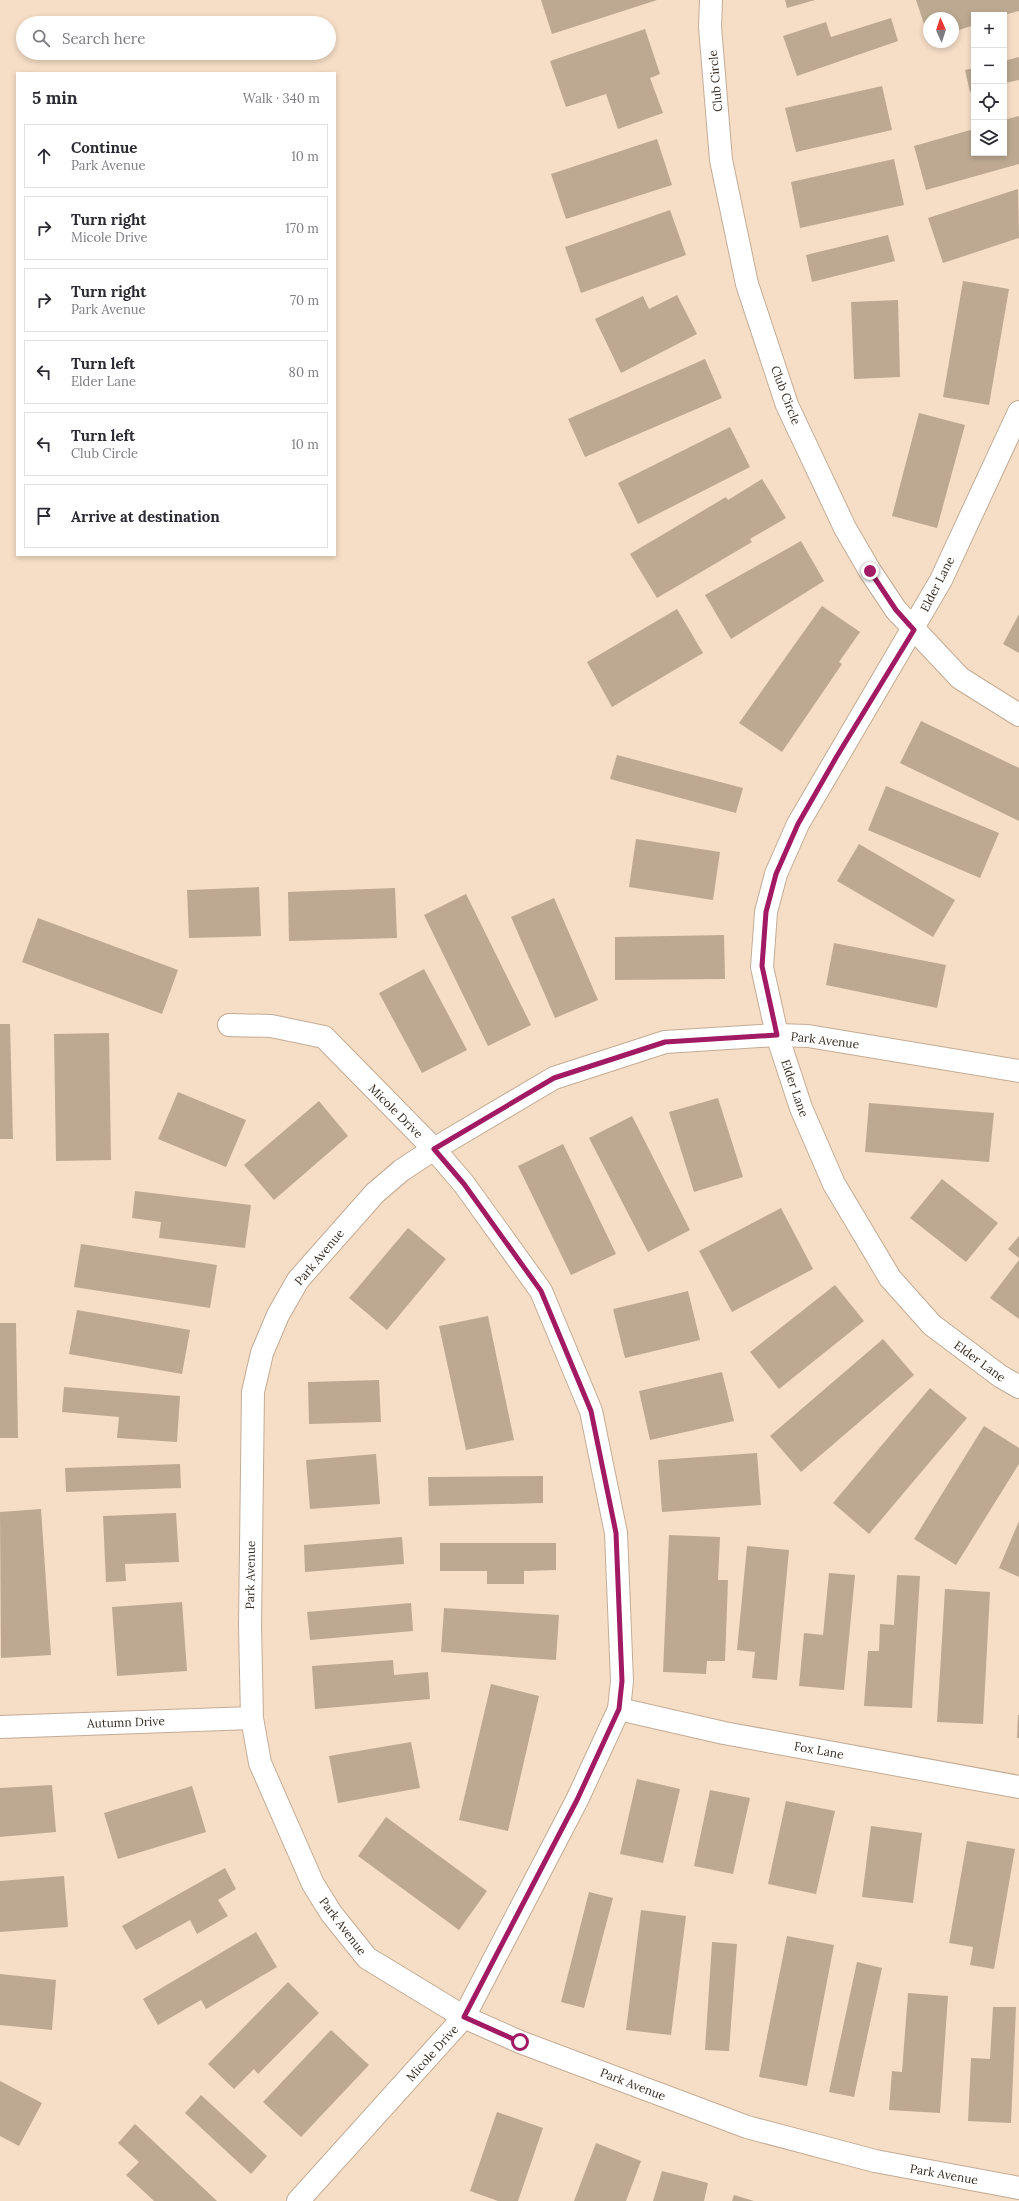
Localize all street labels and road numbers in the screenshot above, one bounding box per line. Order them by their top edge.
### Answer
street label: Club Circle [705,49,725,113]
street label: Club Circle [768,363,804,427]
street label: Elder Lane [917,553,958,614]
street label: Park Avenue [790,1028,861,1052]
street label: Elder Lane [778,1057,812,1119]
street label: Micole Drive [366,1081,427,1142]
street label: Park Avenue [291,1225,347,1288]
street label: Elder Lane [951,1337,1009,1385]
street label: Park Avenue [242,1540,258,1610]
street label: Autumn Drive [86,1713,166,1731]
street label: Fox Lane [793,1738,845,1762]
street label: Park Avenue [316,1894,370,1958]
street label: Micole Drive [403,2021,462,2084]
street label: Park Avenue [598,2065,668,2104]
street label: Park Avenue [909,2161,980,2187]

